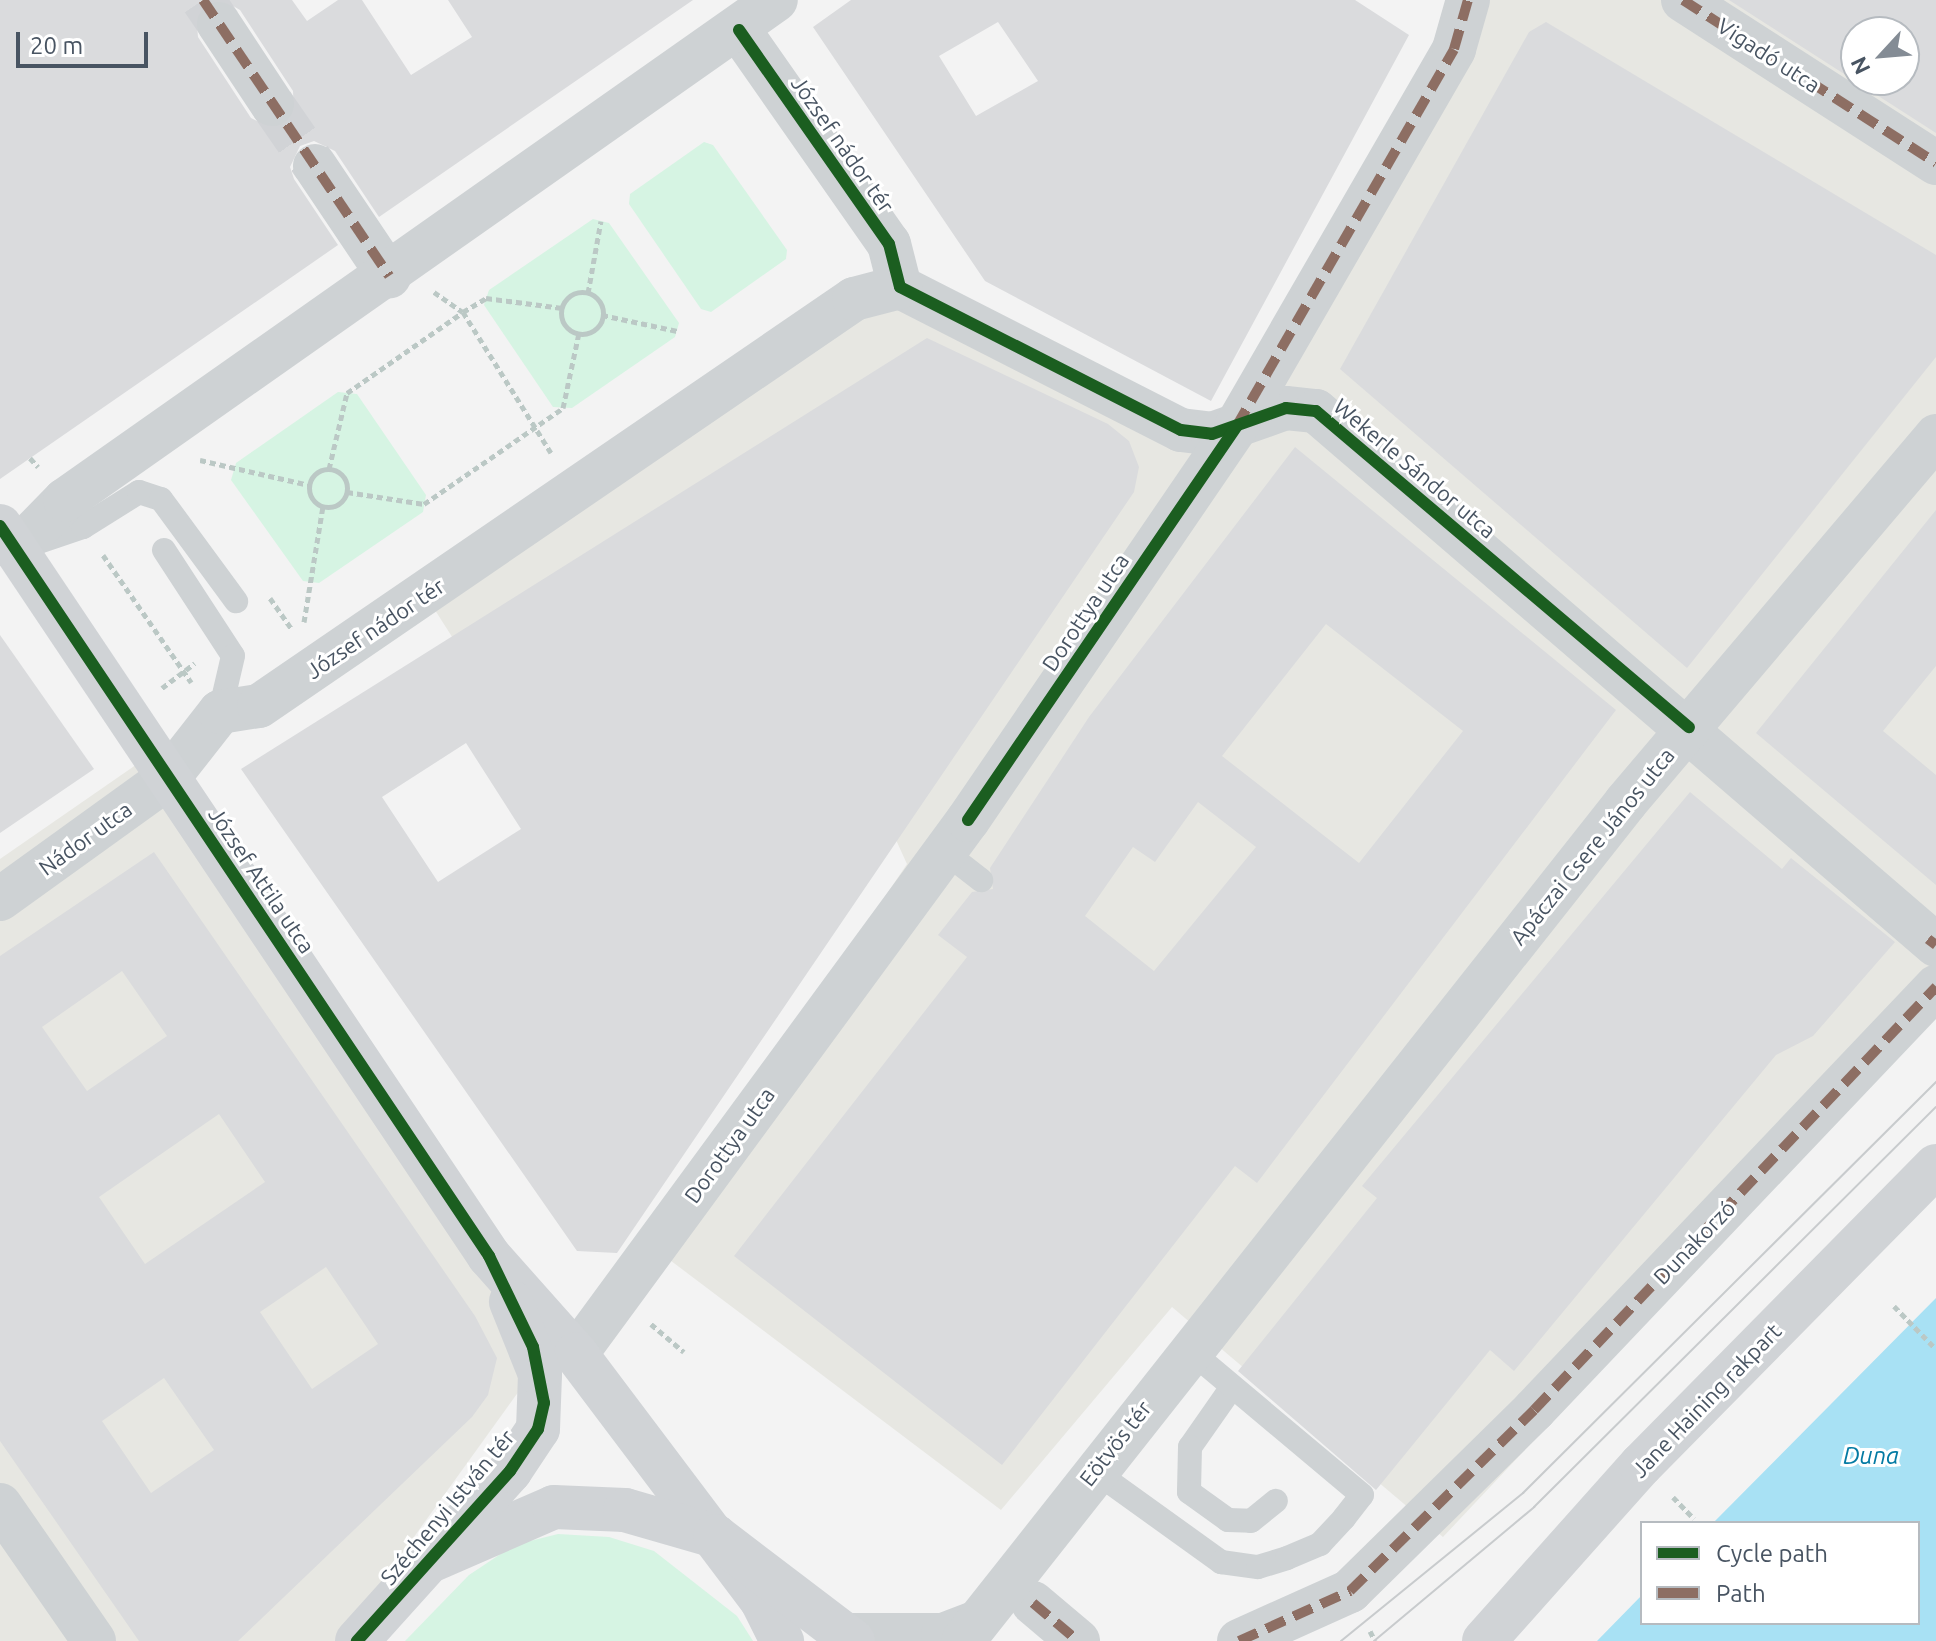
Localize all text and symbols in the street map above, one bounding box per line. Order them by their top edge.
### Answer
street label: Vigadó utca [1713,12,1825,98]
scale bar [20,16,152,66]
north arrow [1840,16,1920,96]
text: 20 m [30,32,83,59]
text: N [1845,53,1875,79]
street label: József nádor tér [786,71,900,217]
street label: Wekerle Sándor utca [1329,392,1501,544]
street label: Dorottya utca [1036,548,1134,676]
street label: József nádor tér [301,572,449,684]
street label: Apáczai Csere János utca [1504,742,1680,950]
street label: Nádor utca [33,795,137,881]
street label: József Attila utca [203,802,321,958]
street label: Dorottya utca [678,1082,780,1208]
street label: Dunakorzó [1647,1194,1741,1290]
street label: Jane Haining rakpart [1626,1317,1786,1483]
street label: Eötvös tér [1074,1395,1156,1491]
street label: Széchenyi István tér [374,1424,520,1590]
water label: Duna [1843,1442,1899,1470]
legend [1640,1521,1920,1625]
text: Cycle path [1716,1540,1828,1567]
text: Path [1716,1580,1766,1607]

